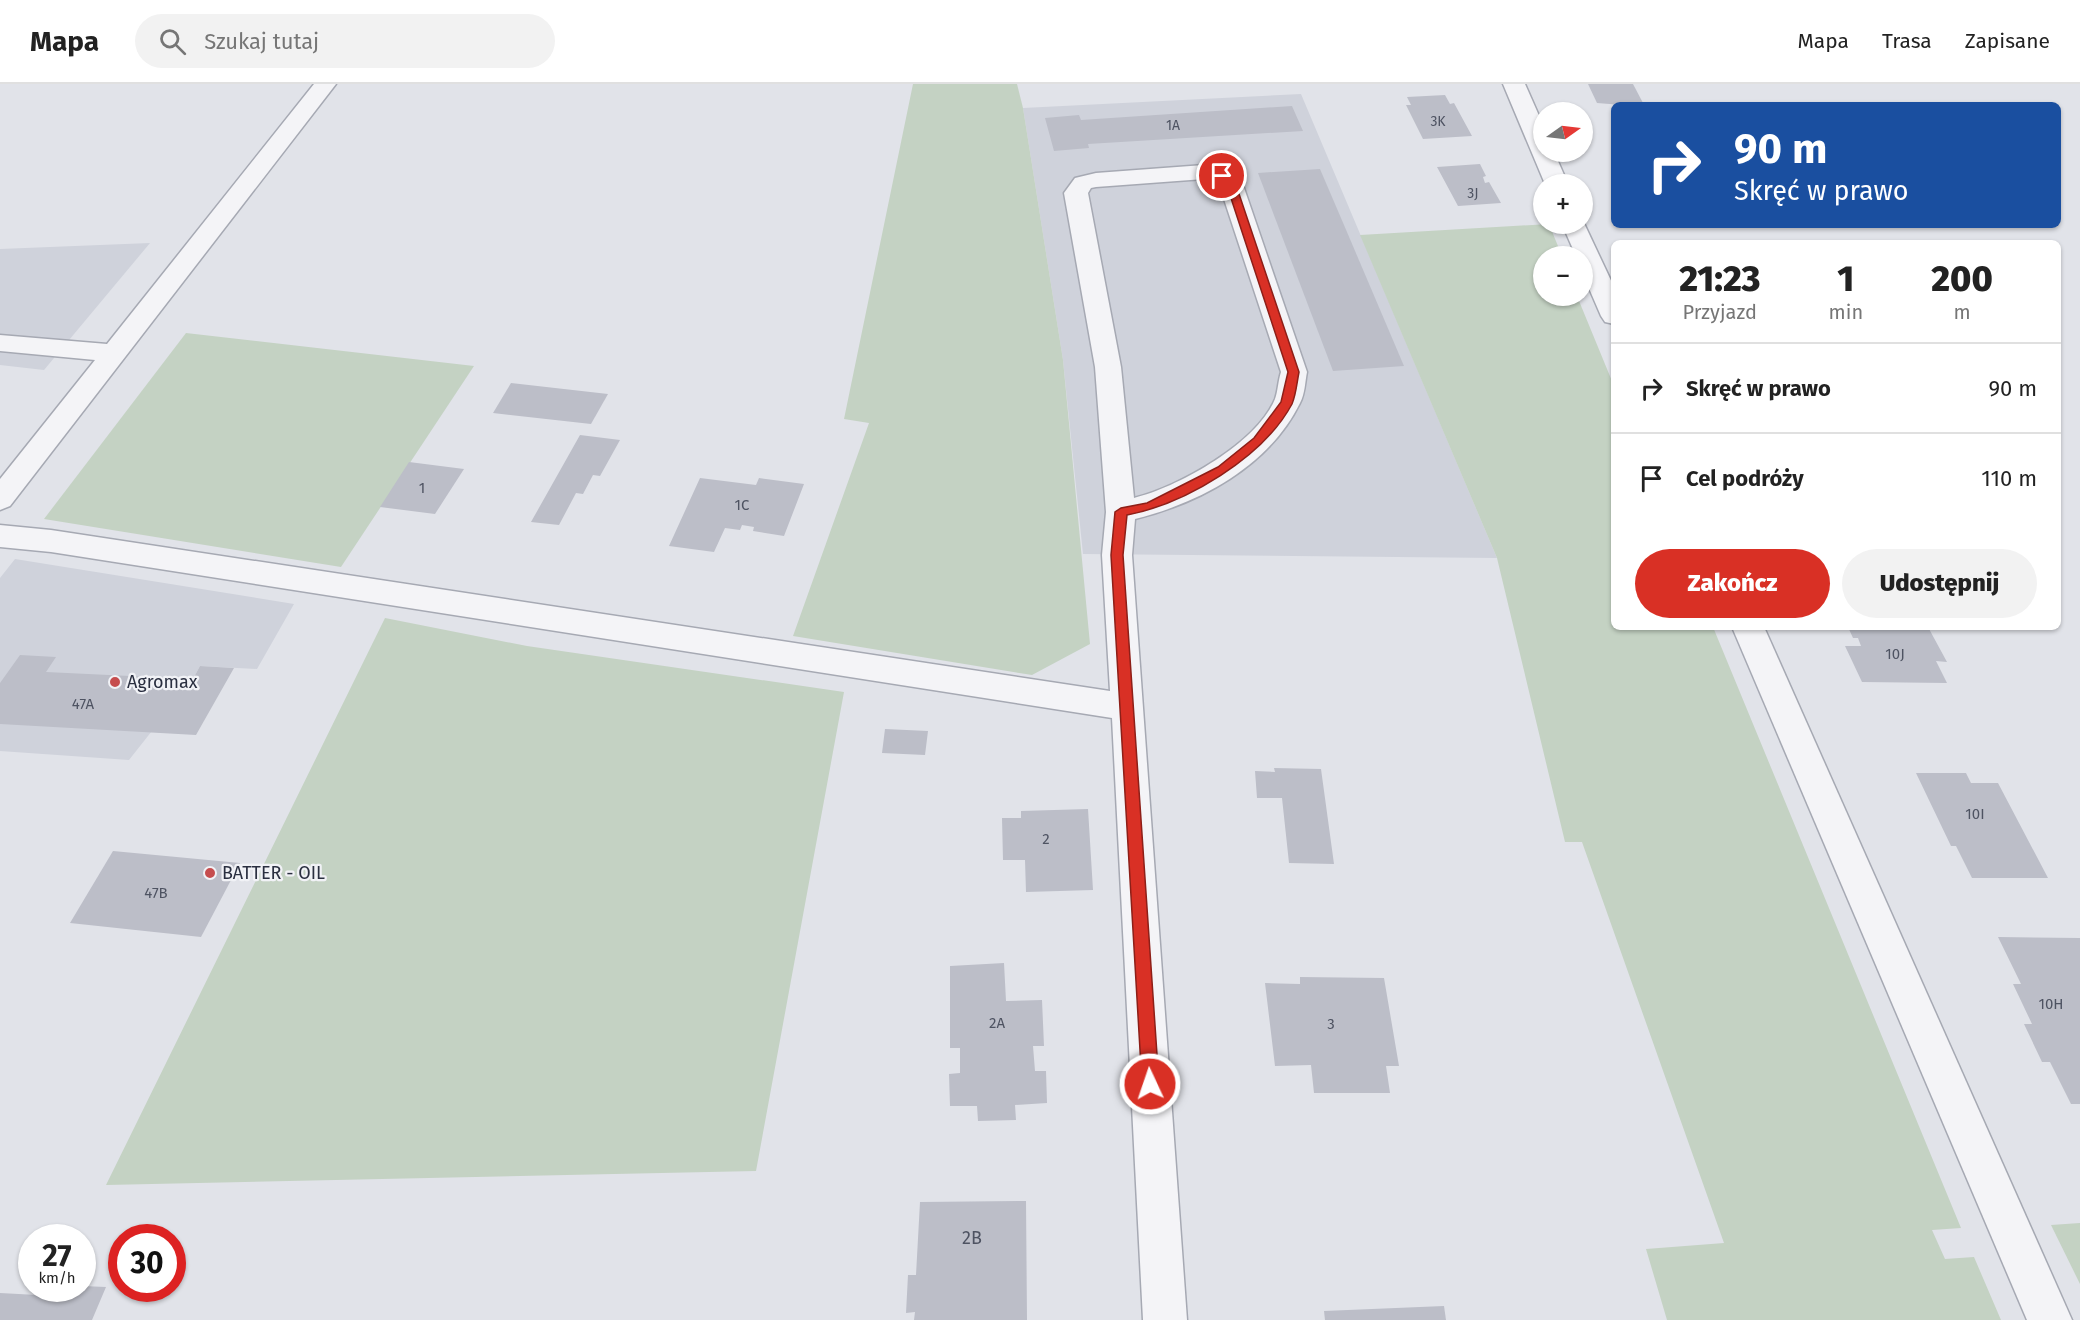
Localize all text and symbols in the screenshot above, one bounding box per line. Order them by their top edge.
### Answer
search box [135,14,555,68]
text: Mapa [30,25,99,58]
icon: search [156,25,189,58]
text: Szukaj tutaj [204,28,319,55]
text: Mapa [1797,28,1849,54]
text: Trasa [1882,28,1932,54]
text: Zapisane [1965,28,2050,54]
north arrow [1533,102,1593,162]
map controls [1533,102,1593,306]
house number: 3K [1430,113,1446,130]
house number: 1A [1166,117,1180,134]
text: 90 m [1734,124,1828,174]
icon: right [1635,126,1713,204]
pin [1196,150,1247,201]
icon: arrive [1205,159,1238,192]
button: + [1533,174,1593,234]
text: Skręć w prawo [1734,175,1909,207]
house number: 3J [1467,185,1479,202]
button: − [1533,246,1593,306]
text: 21:23 [1679,257,1760,301]
text: 1 [1837,257,1854,301]
text: 200 [1931,257,1993,301]
text: Przyjazd [1683,300,1757,324]
text: min [1829,300,1863,324]
text: m [1953,300,1971,324]
icon: right [1635,372,1668,405]
text: Skręć w prawo [1686,375,1831,402]
text: 90 m [1988,375,2037,402]
icon: arrive [1635,462,1668,495]
text: Cel podróży [1686,465,1804,492]
text: 110 m [1981,465,2037,492]
house number: 1 [419,479,425,497]
house number: 1C [735,496,750,514]
button: Zakończ [1635,549,1830,618]
button: Udostępnij [1842,549,2037,618]
house number: 10J [1885,645,1905,663]
place label: Agromax [127,671,198,693]
marker: Agromax [108,675,122,689]
house number: 47A [72,695,95,713]
house number: 10I [1965,805,1985,823]
house number: 2 [1042,830,1050,848]
place label: BATTER - OIL [222,862,325,884]
marker: BATTER - OIL [203,866,217,880]
house number: 47B [144,884,168,902]
house number: 10H [2038,995,2064,1013]
house number: 2A [989,1014,1005,1032]
house number: 3 [1327,1015,1335,1033]
position arrow [1118,1052,1182,1116]
speed limit sign: 30 [108,1224,186,1302]
house number: 2B [962,1227,982,1249]
text: 27 [42,1238,72,1274]
text: km/h [38,1269,76,1287]

